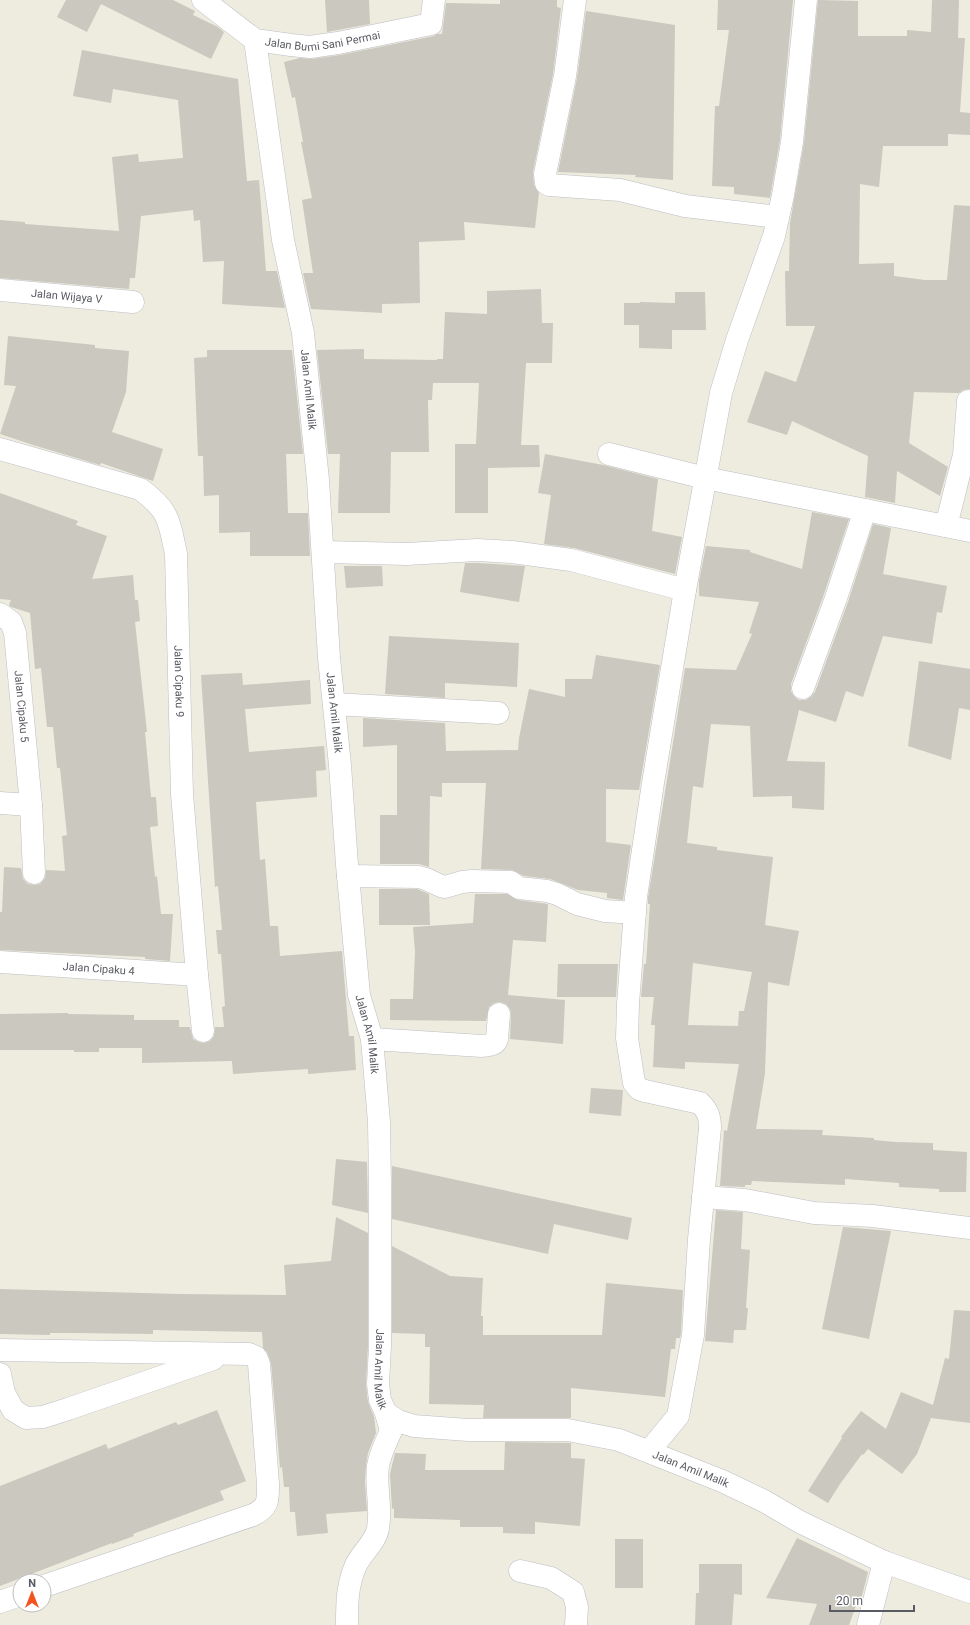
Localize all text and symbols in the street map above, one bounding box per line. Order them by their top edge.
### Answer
street label: Jalan Bumi Sani Permai [264,29,381,54]
street label: Jalan Wijaya V [31,287,103,306]
street label: Jalan Amil Malik [298,349,319,431]
street label: Jalan Cipaku 9 [171,645,186,717]
street label: Jalan Cipaku 5 [12,670,31,743]
street label: Jalan Amil Malik [323,672,345,754]
street label: Jalan Cipaku 4 [62,960,135,978]
street label: Jalan Amil Malik [352,993,381,1075]
street label: Jalan Amil Malik [371,1329,390,1412]
street label: Jalan Amil Malik [651,1448,731,1491]
north arrow [12,1573,52,1613]
text: N [28,1577,36,1590]
scale bar [830,1587,914,1613]
text: 20 m [836,1594,863,1608]

